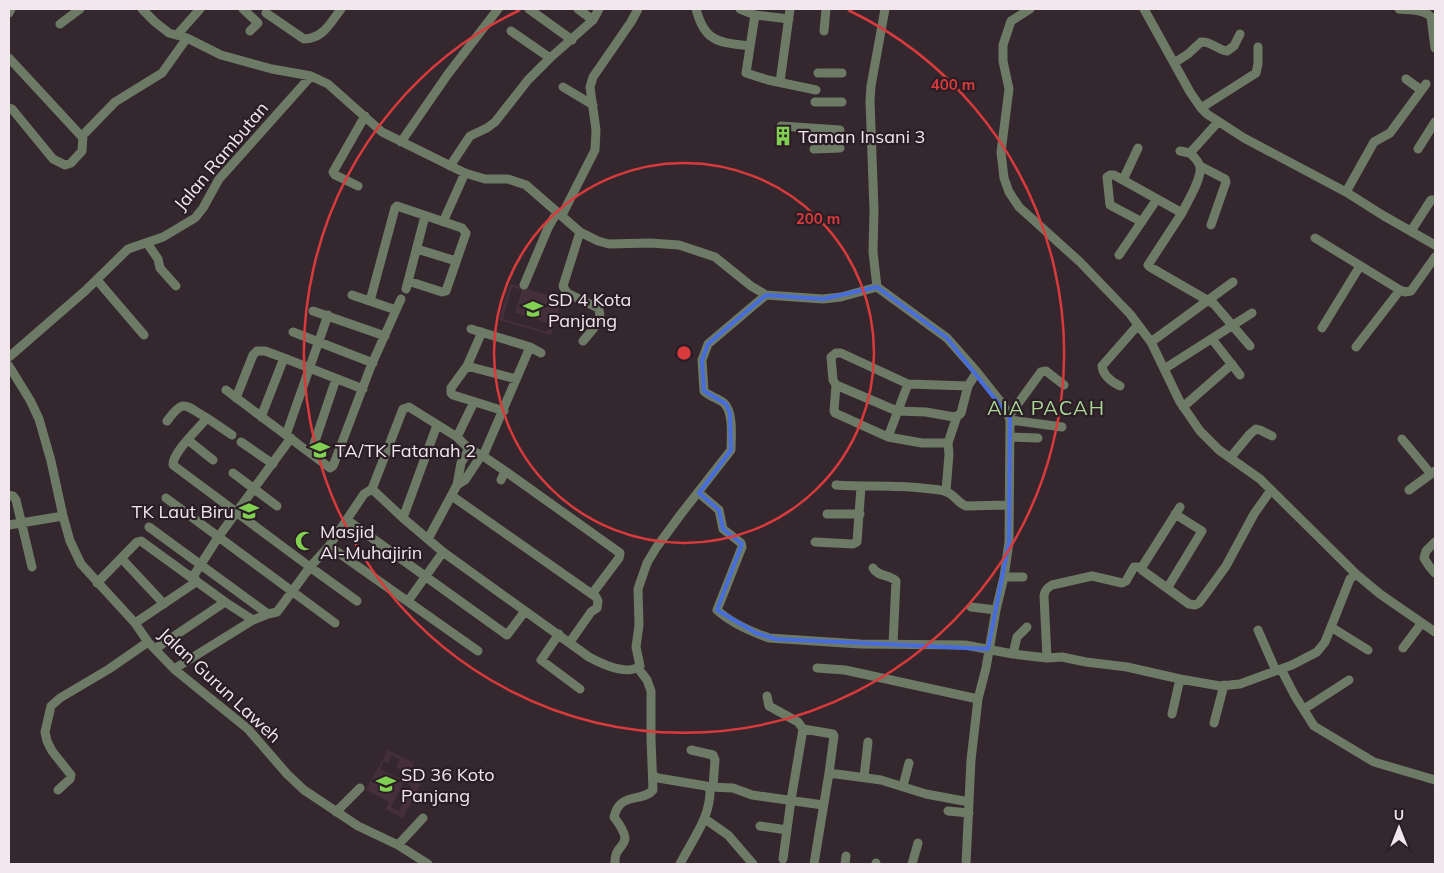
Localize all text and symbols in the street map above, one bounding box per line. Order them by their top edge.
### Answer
text: 400 m [931,75,975,94]
street label: Jalan Rambutan [169,97,273,215]
building icon: Taman Insani 3 [772,125,794,147]
place label: Taman Insani 3 [798,125,925,148]
text: 200 m [796,209,840,228]
place label: SD 4 Kota Panjang [548,288,631,332]
school or university icon: SD 4 Kota Panjang [522,298,544,320]
centre of rings [675,344,693,362]
district label: AIA PACAH [987,395,1105,420]
school or university icon: TA/TK Fatanah 2 [309,439,331,461]
place label: TA/TK Fatanah 2 [335,439,476,462]
place label: TK Laut Biru [132,500,234,523]
school or university icon: TK Laut Biru [238,500,260,522]
place label: Masjid Al-Muhajirin [320,520,422,564]
mosque icon: Masjid Al-Muhajirin [294,530,316,552]
street label: Jalan Gurun Laweh [154,622,286,748]
place label: SD 36 Koto Panjang [401,763,495,807]
school or university icon: SD 36 Koto Panjang [375,773,397,795]
north arrow [1374,803,1424,853]
text: U [1394,806,1404,824]

